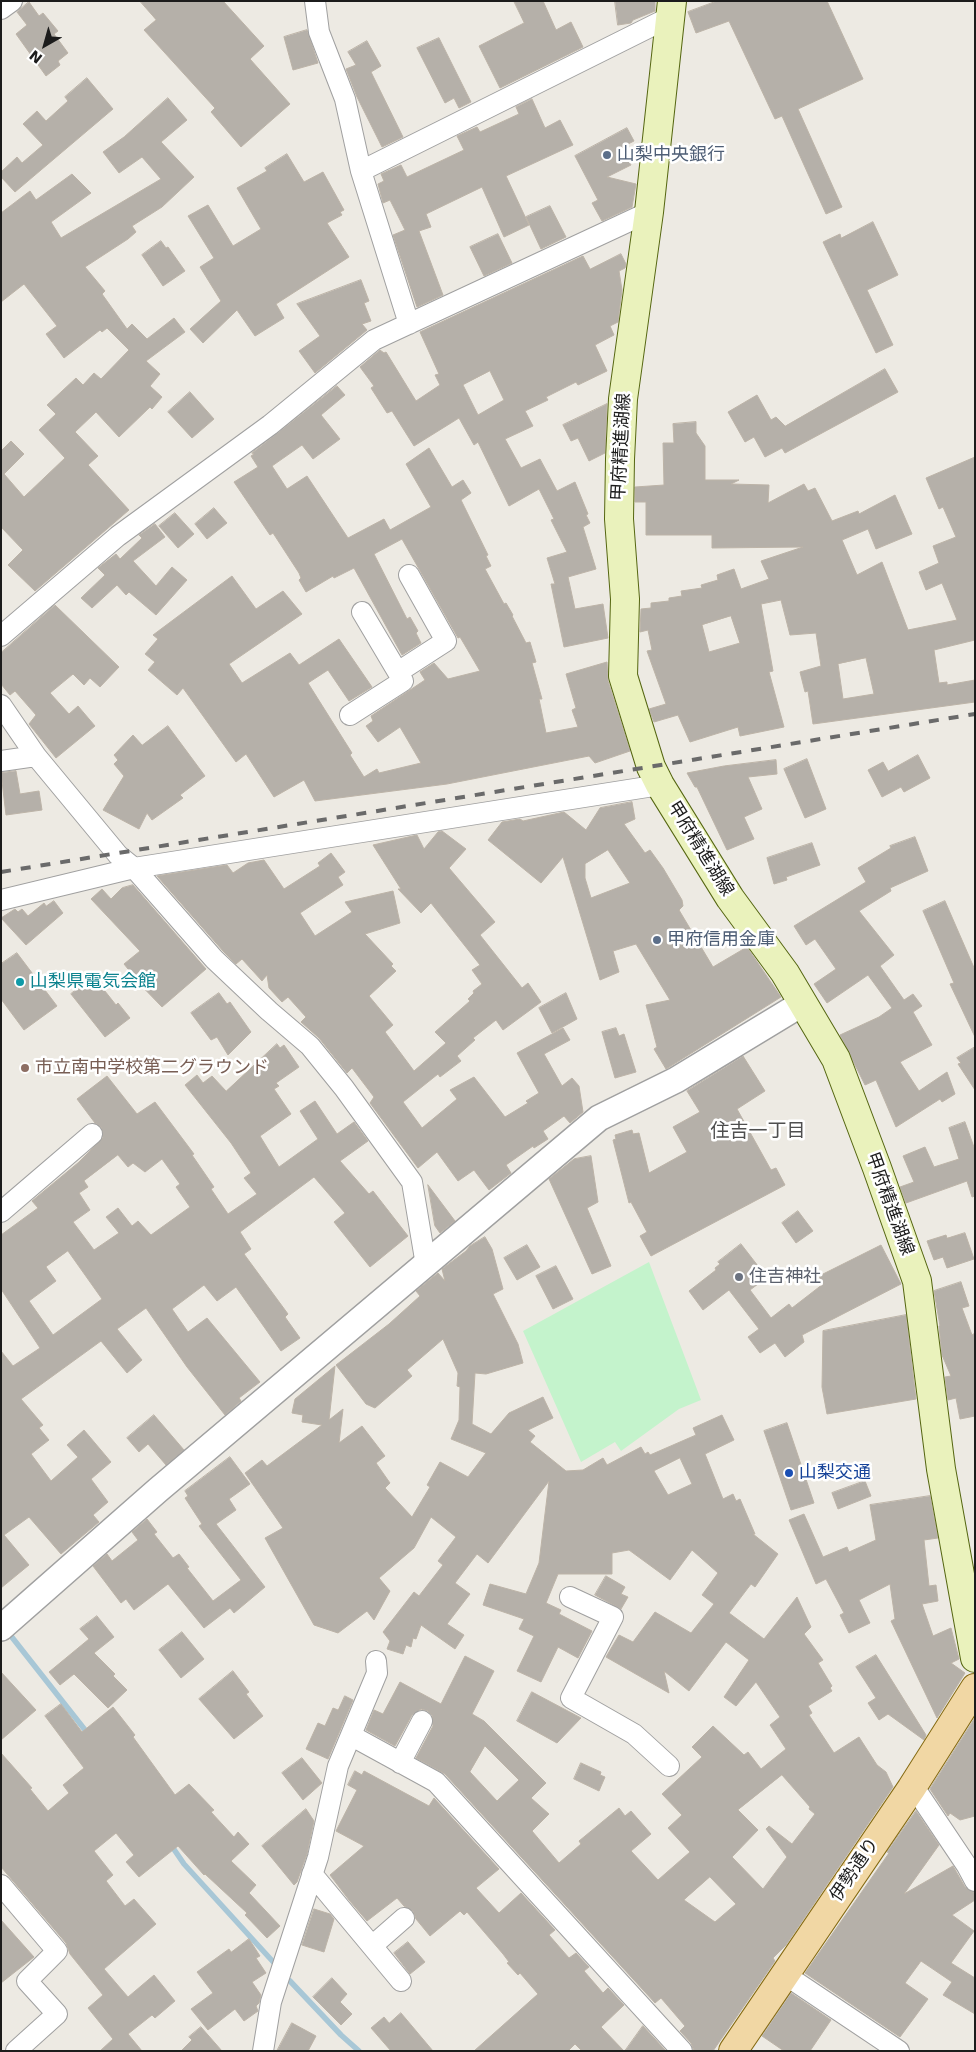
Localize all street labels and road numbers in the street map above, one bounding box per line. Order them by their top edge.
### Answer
street label: 甲府精進湖線 [608,393,636,501]
street label: 甲府精進湖線 [662,797,738,901]
street label: 甲府精進湖線 [860,1150,918,1258]
street label: 伊勢通り [826,1834,884,1906]

